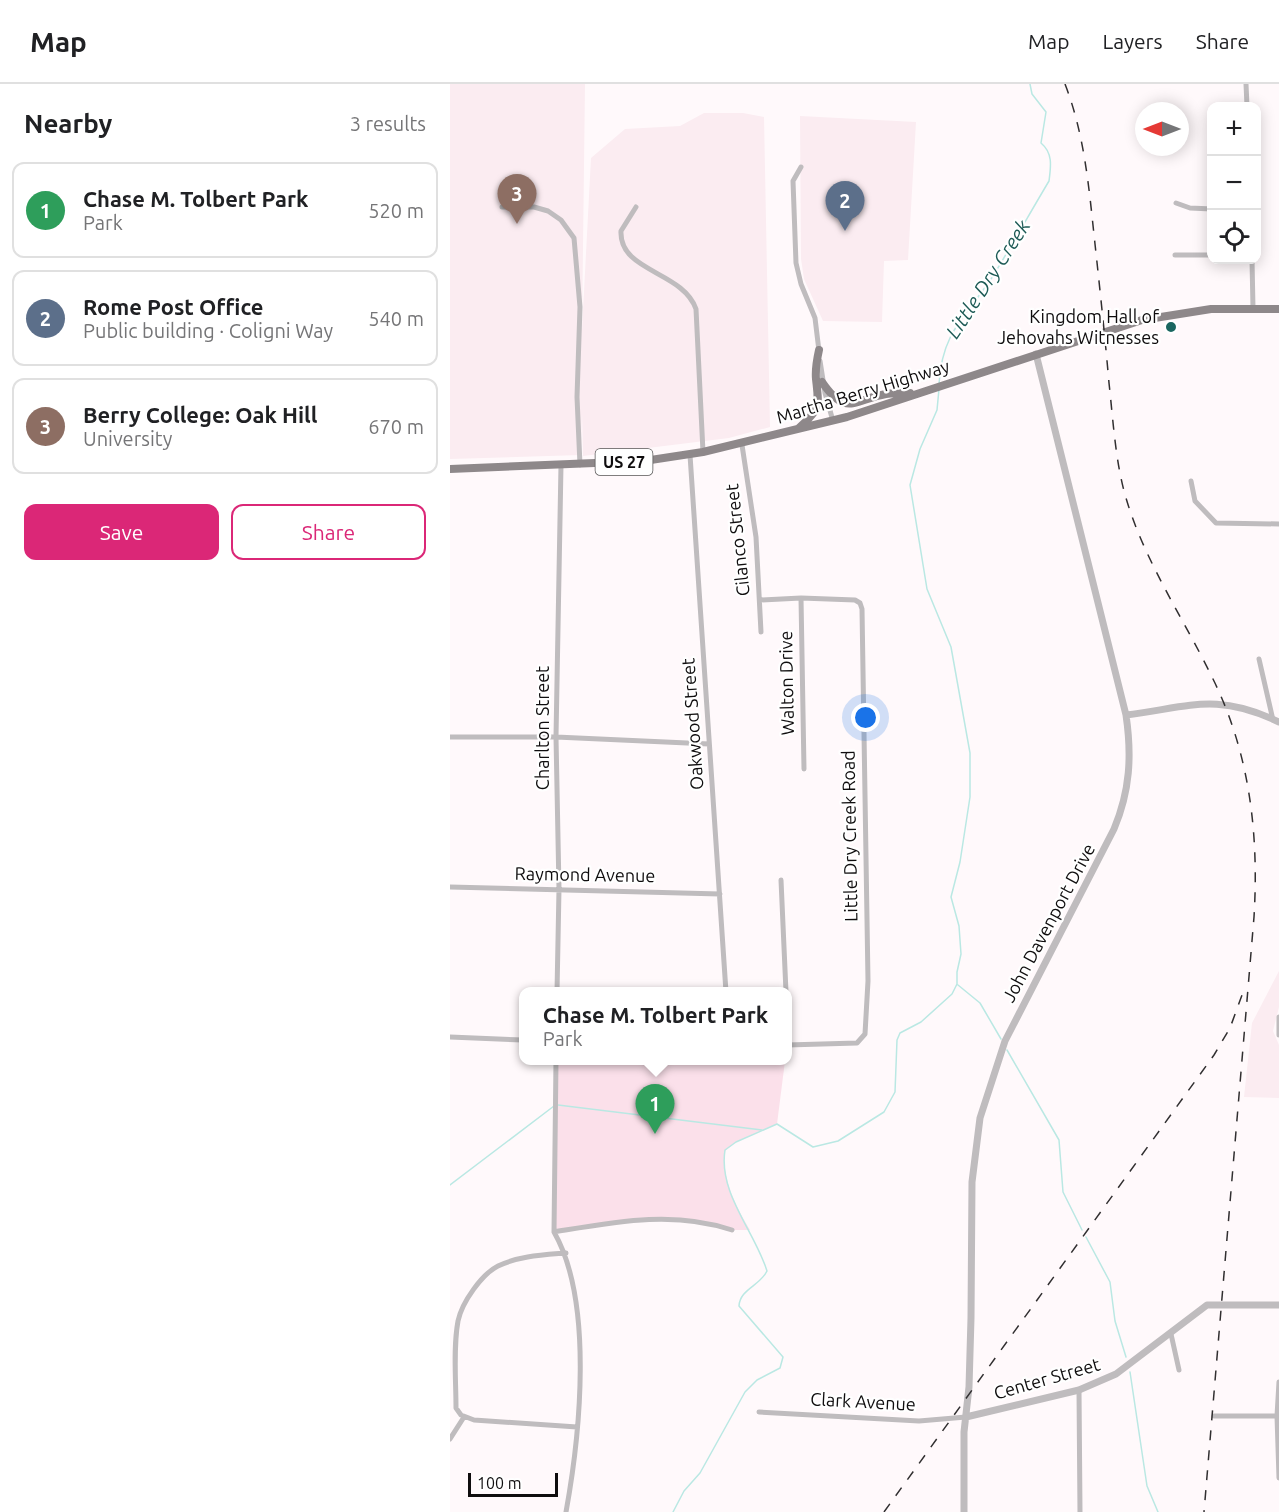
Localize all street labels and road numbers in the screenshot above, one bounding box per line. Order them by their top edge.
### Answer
street label: Martha Berry Highway [774,355,952,427]
road number: US 27 [596,449,652,475]
street label: Cilanco Street [721,483,753,597]
street label: Walton Drive [775,630,797,736]
street label: Oakwood Street [677,657,707,791]
street label: Charlton Street [532,666,552,790]
street label: Little Dry Creek Road [838,750,860,922]
street label: John Davenport Drive [998,840,1098,1005]
street label: Raymond Avenue [514,863,656,885]
street label: Center Street [991,1353,1102,1403]
street label: Clark Avenue [810,1388,916,1414]

